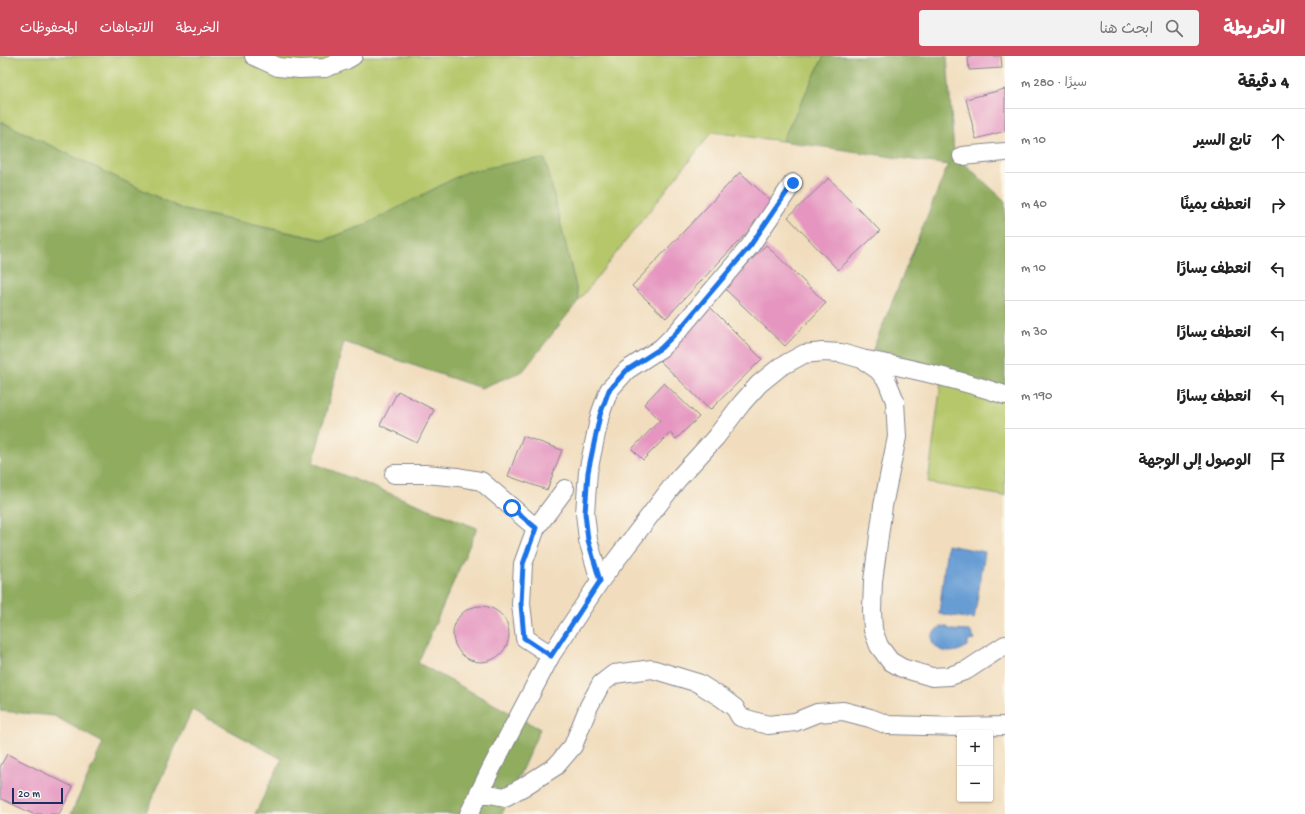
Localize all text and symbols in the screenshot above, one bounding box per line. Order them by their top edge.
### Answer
search box [919,10,1199,46]
icon: search [1163,17,1185,39]
text: الخريطة [1223,19,1285,42]
text: المحفوظات [20,21,78,38]
text: الاتجاهات [100,21,154,38]
text: الخريطة [176,21,219,38]
text: ابحث هنا [1099,21,1153,39]
text: 4 دقيقة [1238,74,1289,94]
text: سيرًا · 280 m [1021,76,1087,91]
icon: ahead [1267,130,1289,152]
text: 10 m [1021,133,1046,148]
text: تابع السير [1194,133,1251,151]
route end [784,174,802,192]
icon: right [1267,194,1289,216]
text: 40 m [1021,197,1047,212]
text: انعطف يمينًا [1180,197,1251,215]
icon: left [1267,258,1289,280]
text: 10 m [1021,261,1046,276]
text: انعطف يسارًا [1177,261,1251,279]
icon: left [1267,322,1289,344]
text: 30 m [1021,325,1047,340]
text: انعطف يسارًا [1177,325,1251,343]
icon: left [1267,386,1289,408]
text: 190 m [1021,389,1052,404]
text: انعطف يسارًا [1177,389,1251,407]
icon: arrive [1267,450,1289,472]
text: الوصول إلى الوجهة [1138,453,1251,471]
route start [503,499,521,517]
map controls [957,730,993,802]
button: + [957,730,993,766]
button: − [957,766,993,802]
scale bar [12,786,63,805]
text: 20 m [18,789,40,801]

